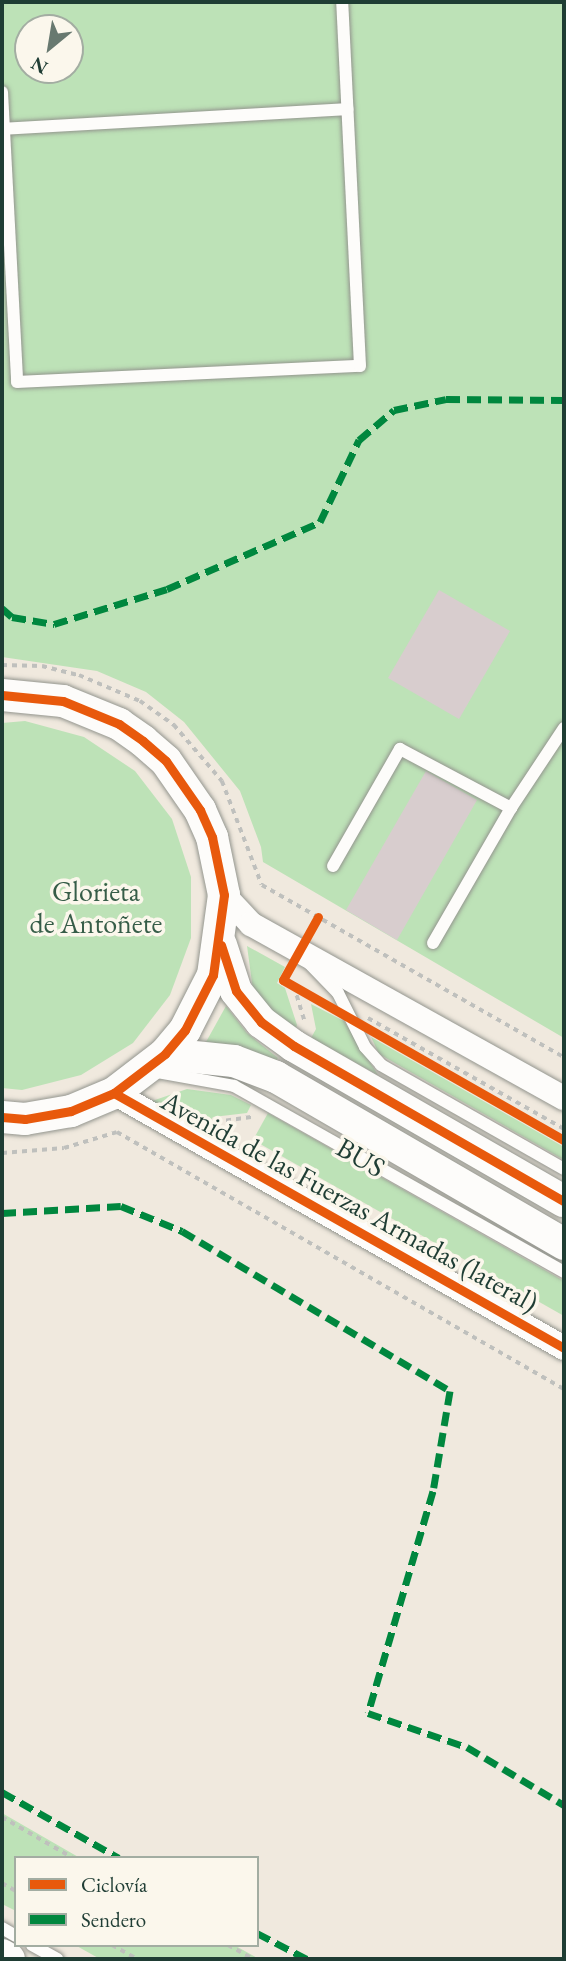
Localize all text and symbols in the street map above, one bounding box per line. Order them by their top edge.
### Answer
north arrow [14,14,84,84]
text: N [26,51,52,81]
park label: Glorieta de Antoñete [30,874,162,940]
street label: Avenida de las Fuerzas Armadas (lateral) [156,1083,544,1319]
street label: BUS [331,1130,391,1184]
legend [14,1856,259,1947]
text: Ciclovía [81,1871,147,1898]
text: Sendero [81,1906,146,1933]

